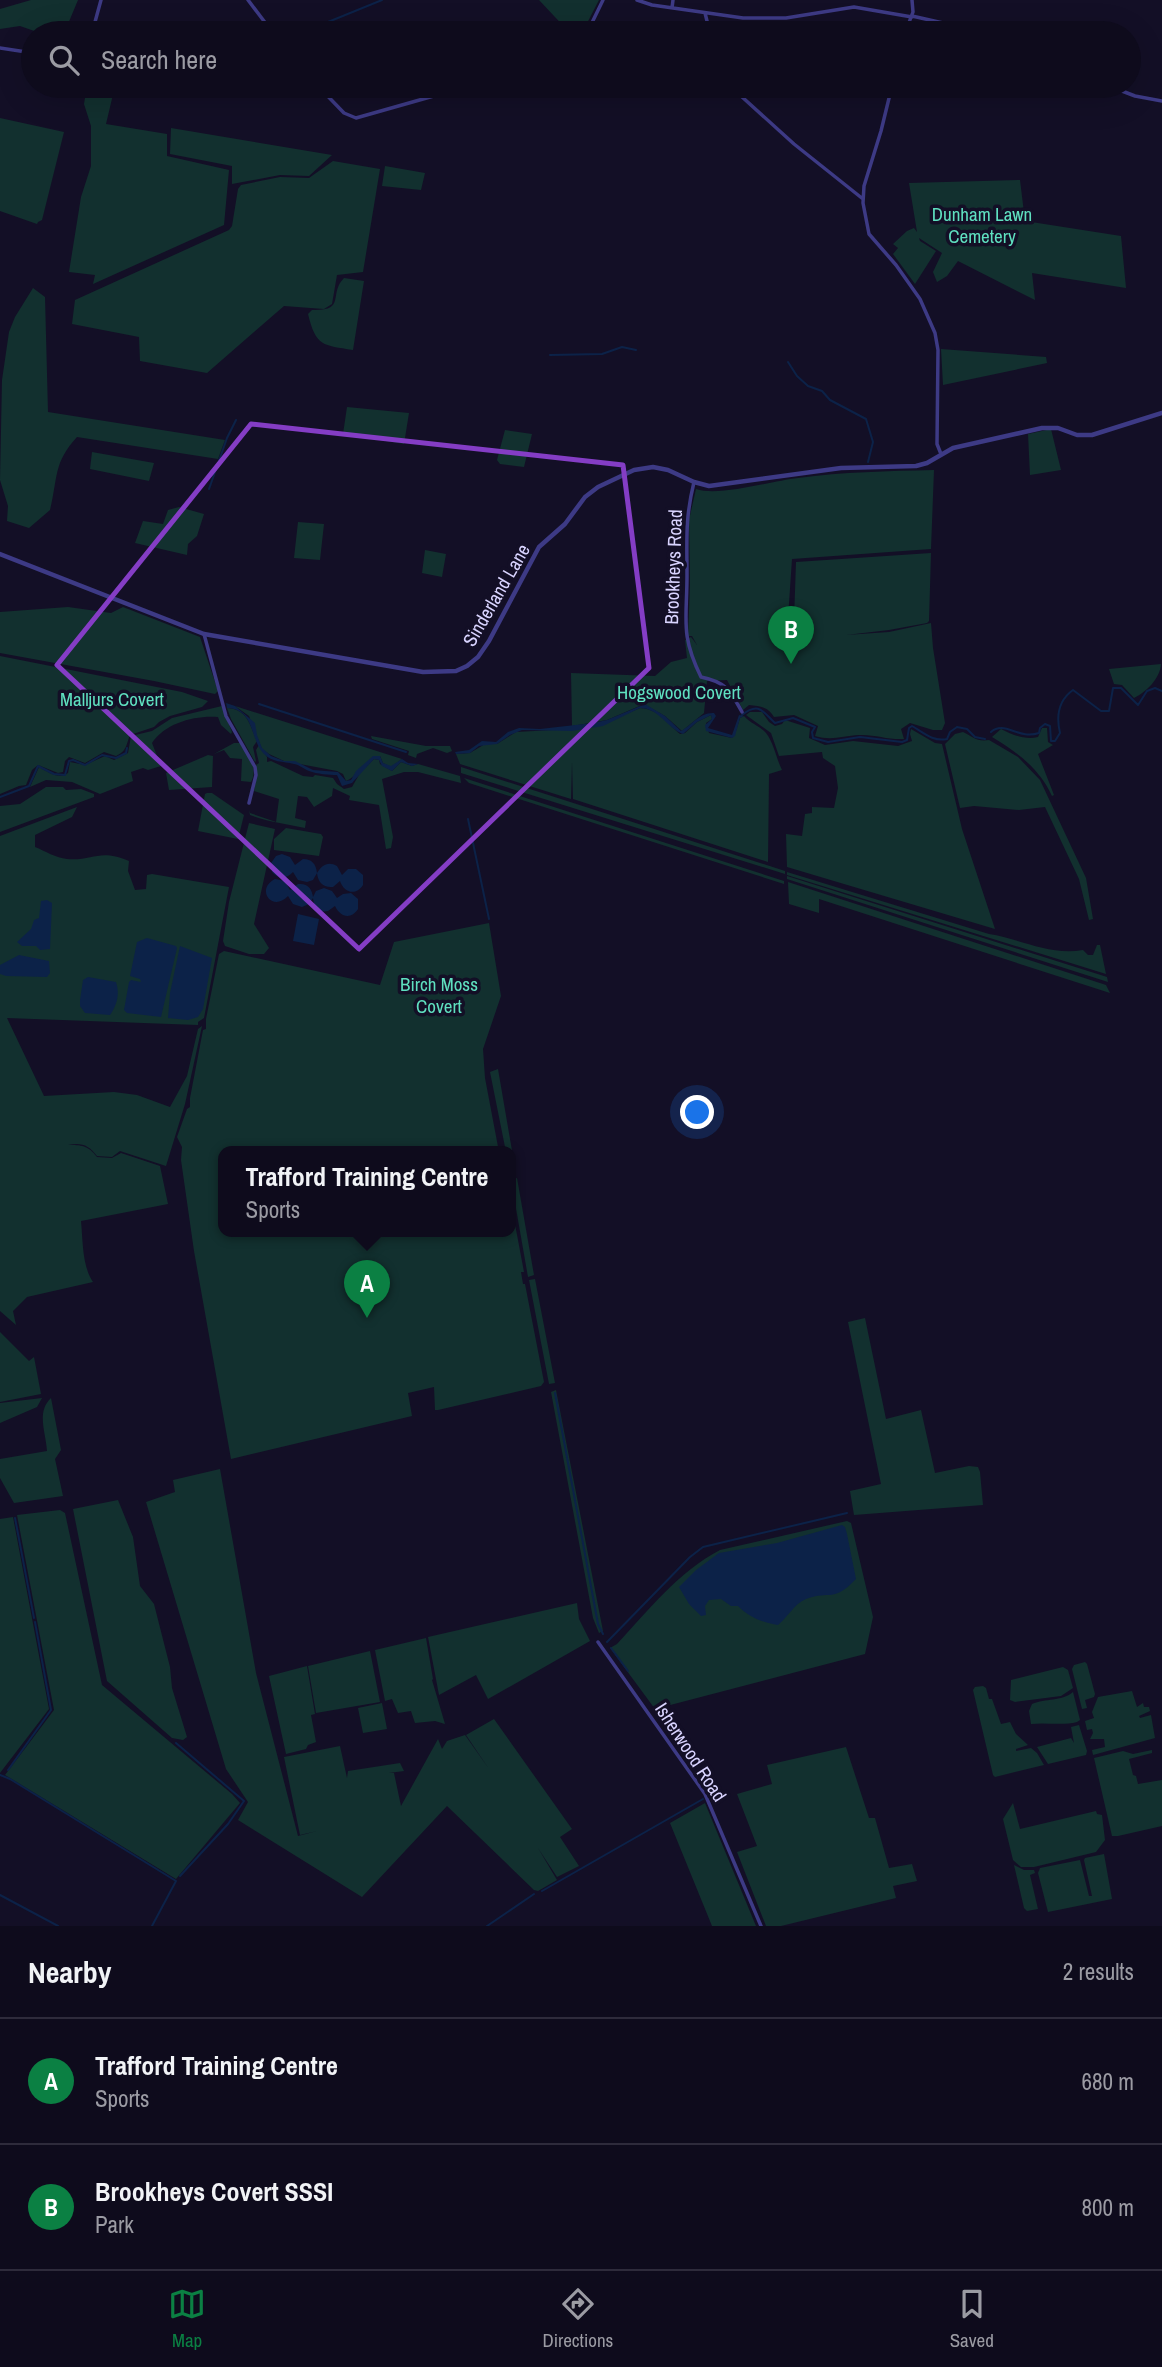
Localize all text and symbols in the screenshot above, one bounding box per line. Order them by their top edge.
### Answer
search box [21,21,1141,98]
icon: search [45,41,83,79]
text: Search here [101,42,217,77]
park label: Dunham Lawn Cemetery [932,201,1032,249]
street label: Brookheys Road [658,509,688,625]
street label: Sinderland Lane [456,539,536,651]
pin: B [768,606,814,664]
park label: Hogswood Covert [617,679,742,705]
park label: Malljurs Covert [60,686,165,712]
park label: Birch Moss Covert [400,971,478,1019]
your location [680,1095,714,1129]
popup [218,1146,516,1237]
text: Trafford Training Centre [246,1159,488,1194]
text: Sports [246,1194,300,1225]
pin: A [344,1260,390,1318]
street label: Isherwood Road [649,1697,733,1807]
text: Nearby [28,1952,111,1992]
text: 2 results [1063,1956,1134,1987]
text: Trafford Training Centre [95,2048,338,2083]
text: A [44,2066,58,2097]
text: 680 m [1082,2066,1134,2097]
text: Sports [95,2083,150,2114]
text: Brookheys Covert SSSI [95,2174,333,2209]
text: B [44,2192,58,2223]
text: 800 m [1082,2192,1134,2223]
text: Park [95,2209,134,2240]
tab: Map [168,2285,206,2353]
tab: Directions [542,2285,613,2353]
tab: Saved [950,2285,994,2353]

